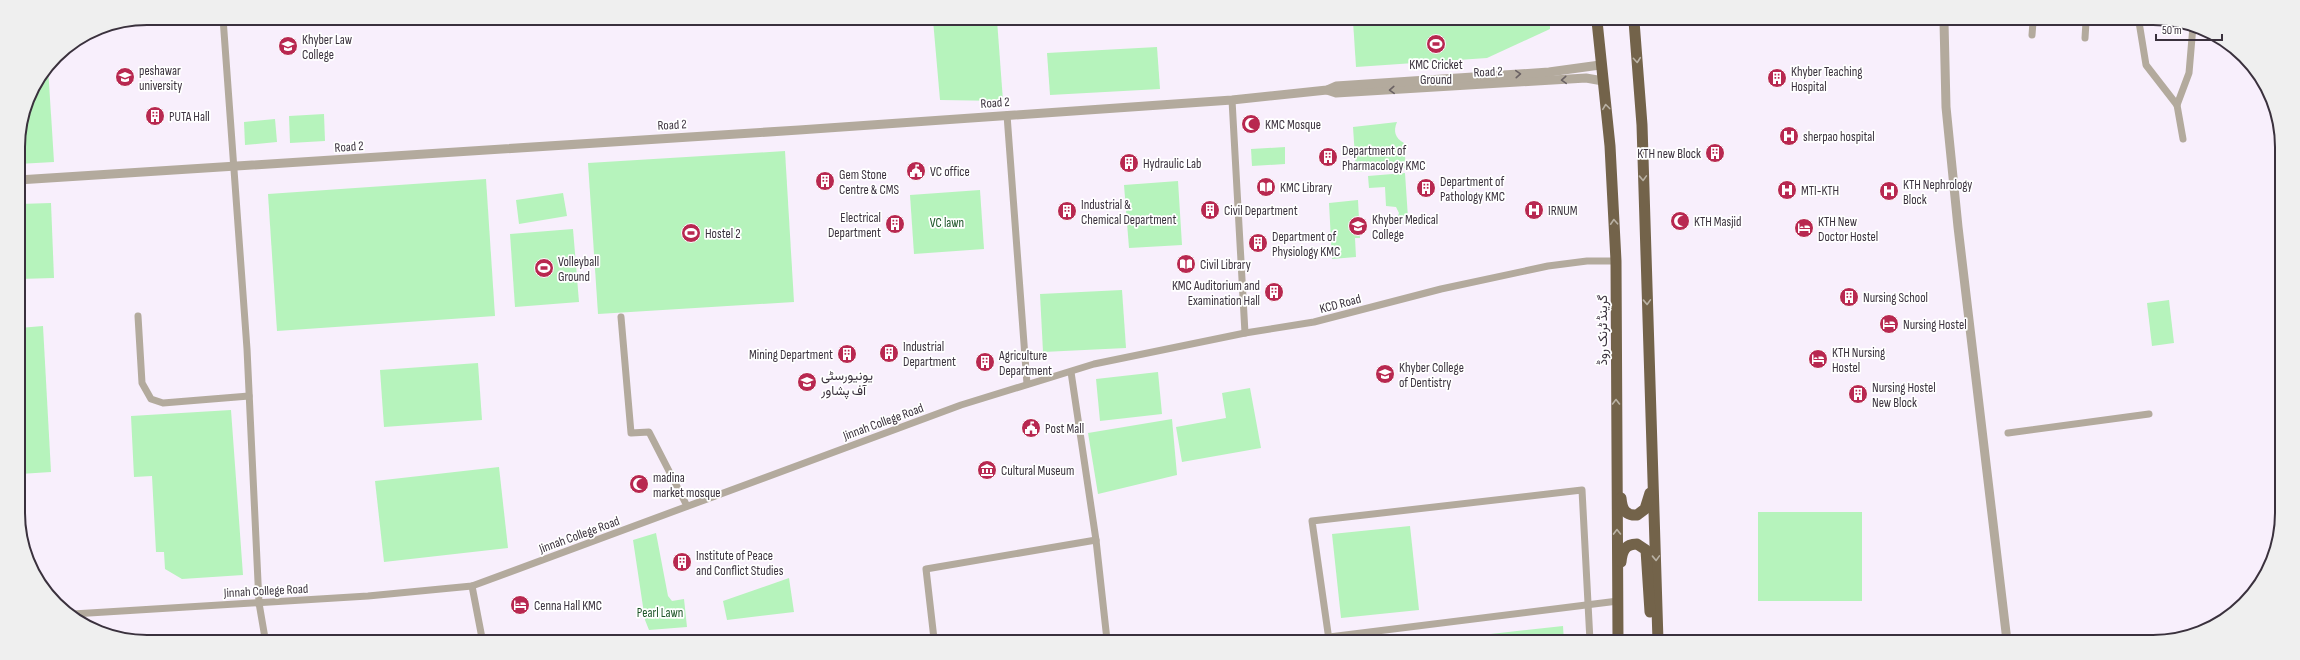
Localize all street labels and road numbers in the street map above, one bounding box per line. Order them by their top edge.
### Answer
street label: Road 2 [1473,63,1503,81]
street label: Road 2 [980,94,1010,112]
street label: Road 2 [657,116,687,134]
street label: Road 2 [334,138,364,156]
street label: KCD Road [1318,291,1363,317]
street label: گرینڈ ٹرنک روڈ [1595,295,1611,365]
street label: Jinnah College Road [840,400,926,444]
street label: Jinnah College Road [536,513,622,557]
street label: Jinnah College Road [222,581,309,601]

